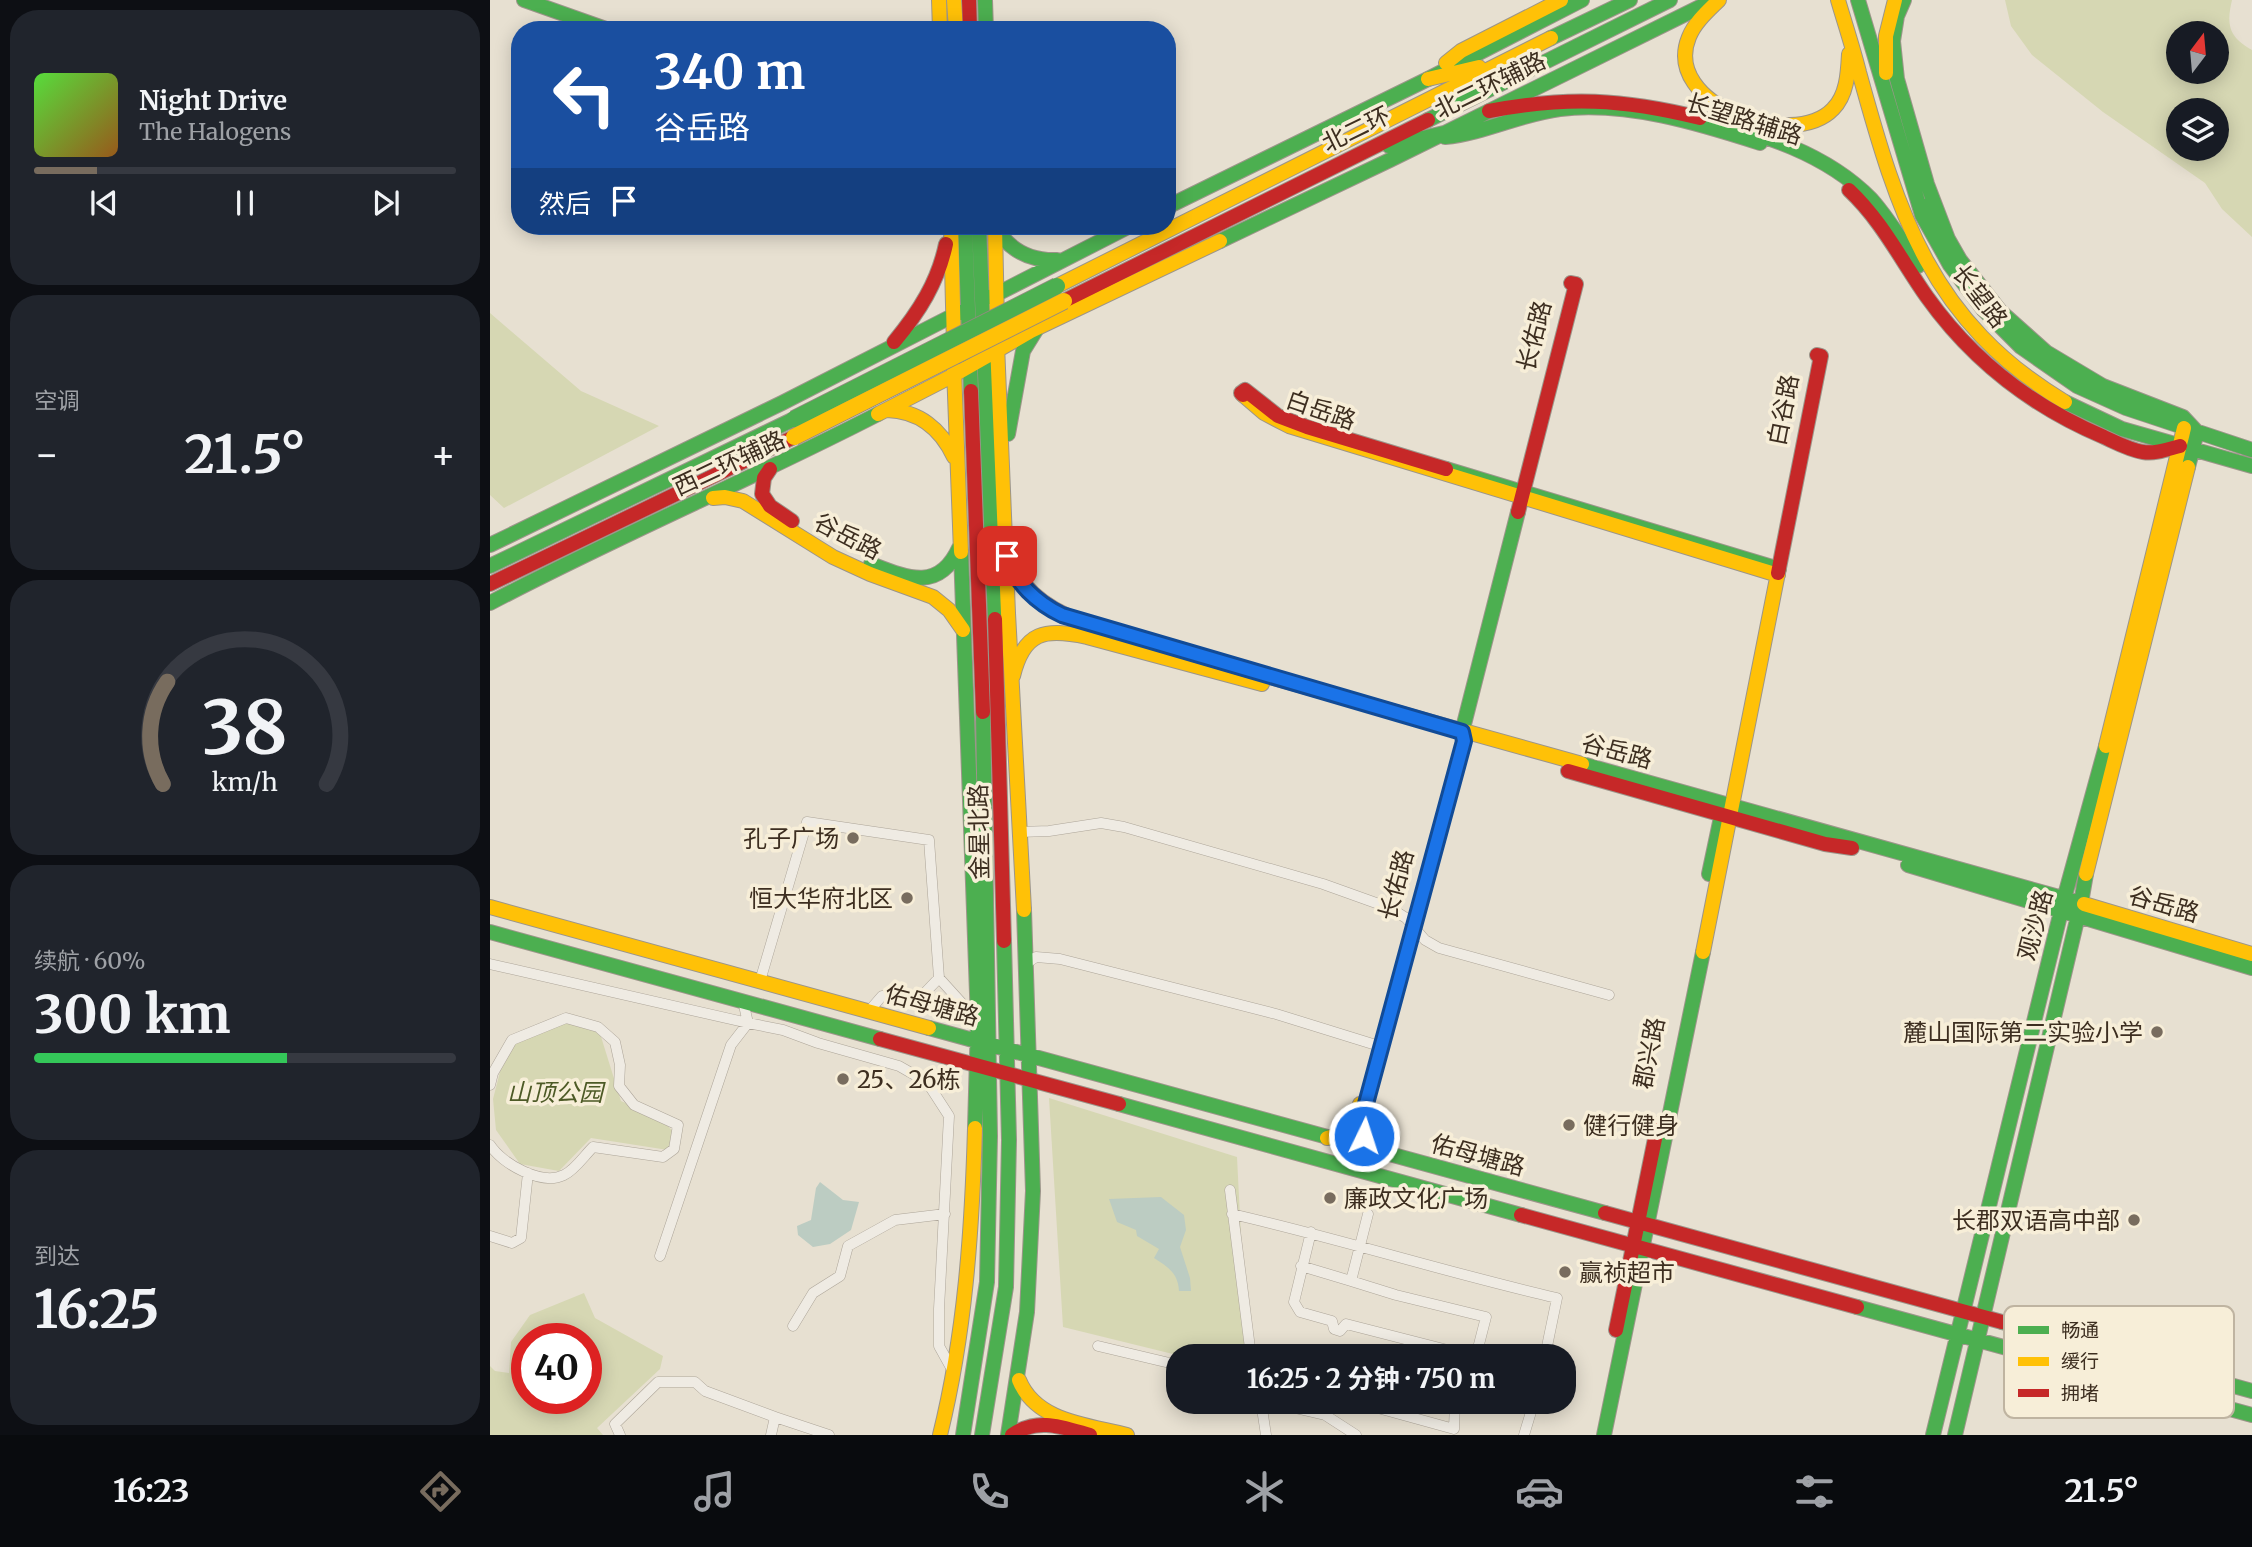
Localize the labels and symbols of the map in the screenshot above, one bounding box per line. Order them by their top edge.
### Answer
north arrow [2166,21,2230,84]
street label: 北二环辅路 [1429,45,1551,125]
street label: 长望路辅路 [1682,87,1806,151]
street label: 北二环 [1317,99,1395,159]
street label: 长望路 [1946,258,2014,334]
street label: 长佑路 [1510,297,1558,375]
street label: 白谷路 [1761,372,1805,448]
street label: 白岳路 [1282,384,1360,436]
street label: 西二环辅路 [668,424,790,502]
street label: 谷岳路 [809,506,887,566]
pin [977,526,1037,586]
street label: 谷岳路 [1578,727,1656,775]
street label: 金星北路 [963,784,995,880]
place label: 孔子广场 [743,823,839,854]
marker: 孔子广场 [845,830,861,846]
street label: 长佑路 [1372,846,1420,924]
street label: 谷岳路 [2125,879,2203,929]
place label: 恒大华府北区 [749,883,893,914]
street label: 观沙路 [2011,886,2059,964]
marker: 恒大华府北区 [899,890,915,906]
street label: 佑母塘路 [882,978,982,1032]
street label: 郡兴路 [1627,1015,1671,1091]
place label: 麓山国际第二实验小学 [1903,1017,2143,1048]
marker: 麓山国际第二实验小学 [2149,1024,2165,1040]
place label: 25、26栋 [857,1064,961,1095]
marker: 25、26栋 [835,1071,851,1087]
park label: 山顶公园 [507,1077,606,1108]
position arrow [1327,1099,1401,1173]
place label: 健行健身 [1583,1110,1679,1141]
marker: 健行健身 [1561,1117,1577,1133]
street label: 佑母塘路 [1428,1128,1528,1182]
place label: 廉政文化广场 [1344,1183,1488,1214]
marker: 廉政文化广场 [1322,1190,1338,1206]
place label: 长郡双语高中部 [1952,1205,2120,1236]
marker: 长郡双语高中部 [2126,1212,2142,1228]
place label: 赢祯超市 [1579,1257,1675,1288]
marker: 赢祯超市 [1557,1264,1573,1280]
legend [2004,1306,2234,1418]
text: 畅通 [2061,1318,2099,1342]
speed limit sign: 40 [511,1323,602,1414]
text: 缓行 [2061,1349,2099,1373]
text: 拥堵 [2061,1381,2099,1405]

